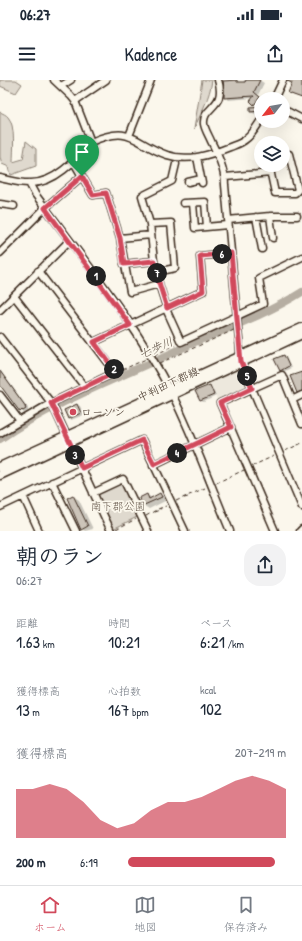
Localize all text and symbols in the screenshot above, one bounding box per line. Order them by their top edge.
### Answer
text: 06:27 [20,4,51,25]
text: Kadence [125,42,177,67]
icon: menu [16,43,38,65]
icon: share [264,43,286,65]
north arrow [254,92,290,128]
map controls [254,92,290,172]
pin [65,135,99,176]
button: layers [254,136,290,172]
icon: arrive [71,141,93,163]
pin: 6 [212,244,232,264]
text: 6 [220,247,224,261]
pin: 7 [147,263,167,283]
pin: 1 [86,266,106,286]
text: 7 [154,266,160,280]
text: 1 [94,269,98,283]
water label: 七歩川 [136,332,176,363]
pin: 2 [104,359,124,379]
text: 2 [111,362,117,376]
street label: 中判田下郡線 [135,364,201,404]
pin: 5 [237,366,257,386]
text: 5 [245,369,249,383]
place label: ローソン [81,405,125,419]
marker: ローソン [68,407,78,417]
pin: 4 [167,443,187,463]
pin: 3 [65,445,85,465]
text: 4 [175,446,179,460]
text: 3 [73,448,77,462]
park label: 南下郡公園 [91,499,146,513]
text: 朝のラン [16,541,104,571]
button: share [244,544,286,586]
text: 06:27 [16,571,43,589]
text: 距離 [16,616,38,630]
text: 時間 [108,616,130,630]
text: ペース [200,616,232,630]
text: 1.63 [16,630,40,653]
text: 10:21 [108,630,140,653]
text: 6:21 [200,630,225,653]
text: km [40,637,55,651]
text: /km [225,637,244,651]
text: kcal [200,683,216,697]
text: 獲得標高 [16,684,60,698]
text: 心拍数 [108,684,141,698]
text: 102 [200,697,222,720]
text: 13 [16,698,30,721]
text: 167 [108,698,129,721]
text: m [30,705,40,719]
text: bpm [129,705,149,719]
text: 207–219 m [235,743,286,761]
text: 獲得標高 [16,744,68,762]
text: 200 m [16,853,46,871]
text: 6:19 [80,853,98,871]
tab: ホーム [34,894,66,934]
tab: 地図 [134,894,156,934]
tab: 保存済み [224,894,268,934]

